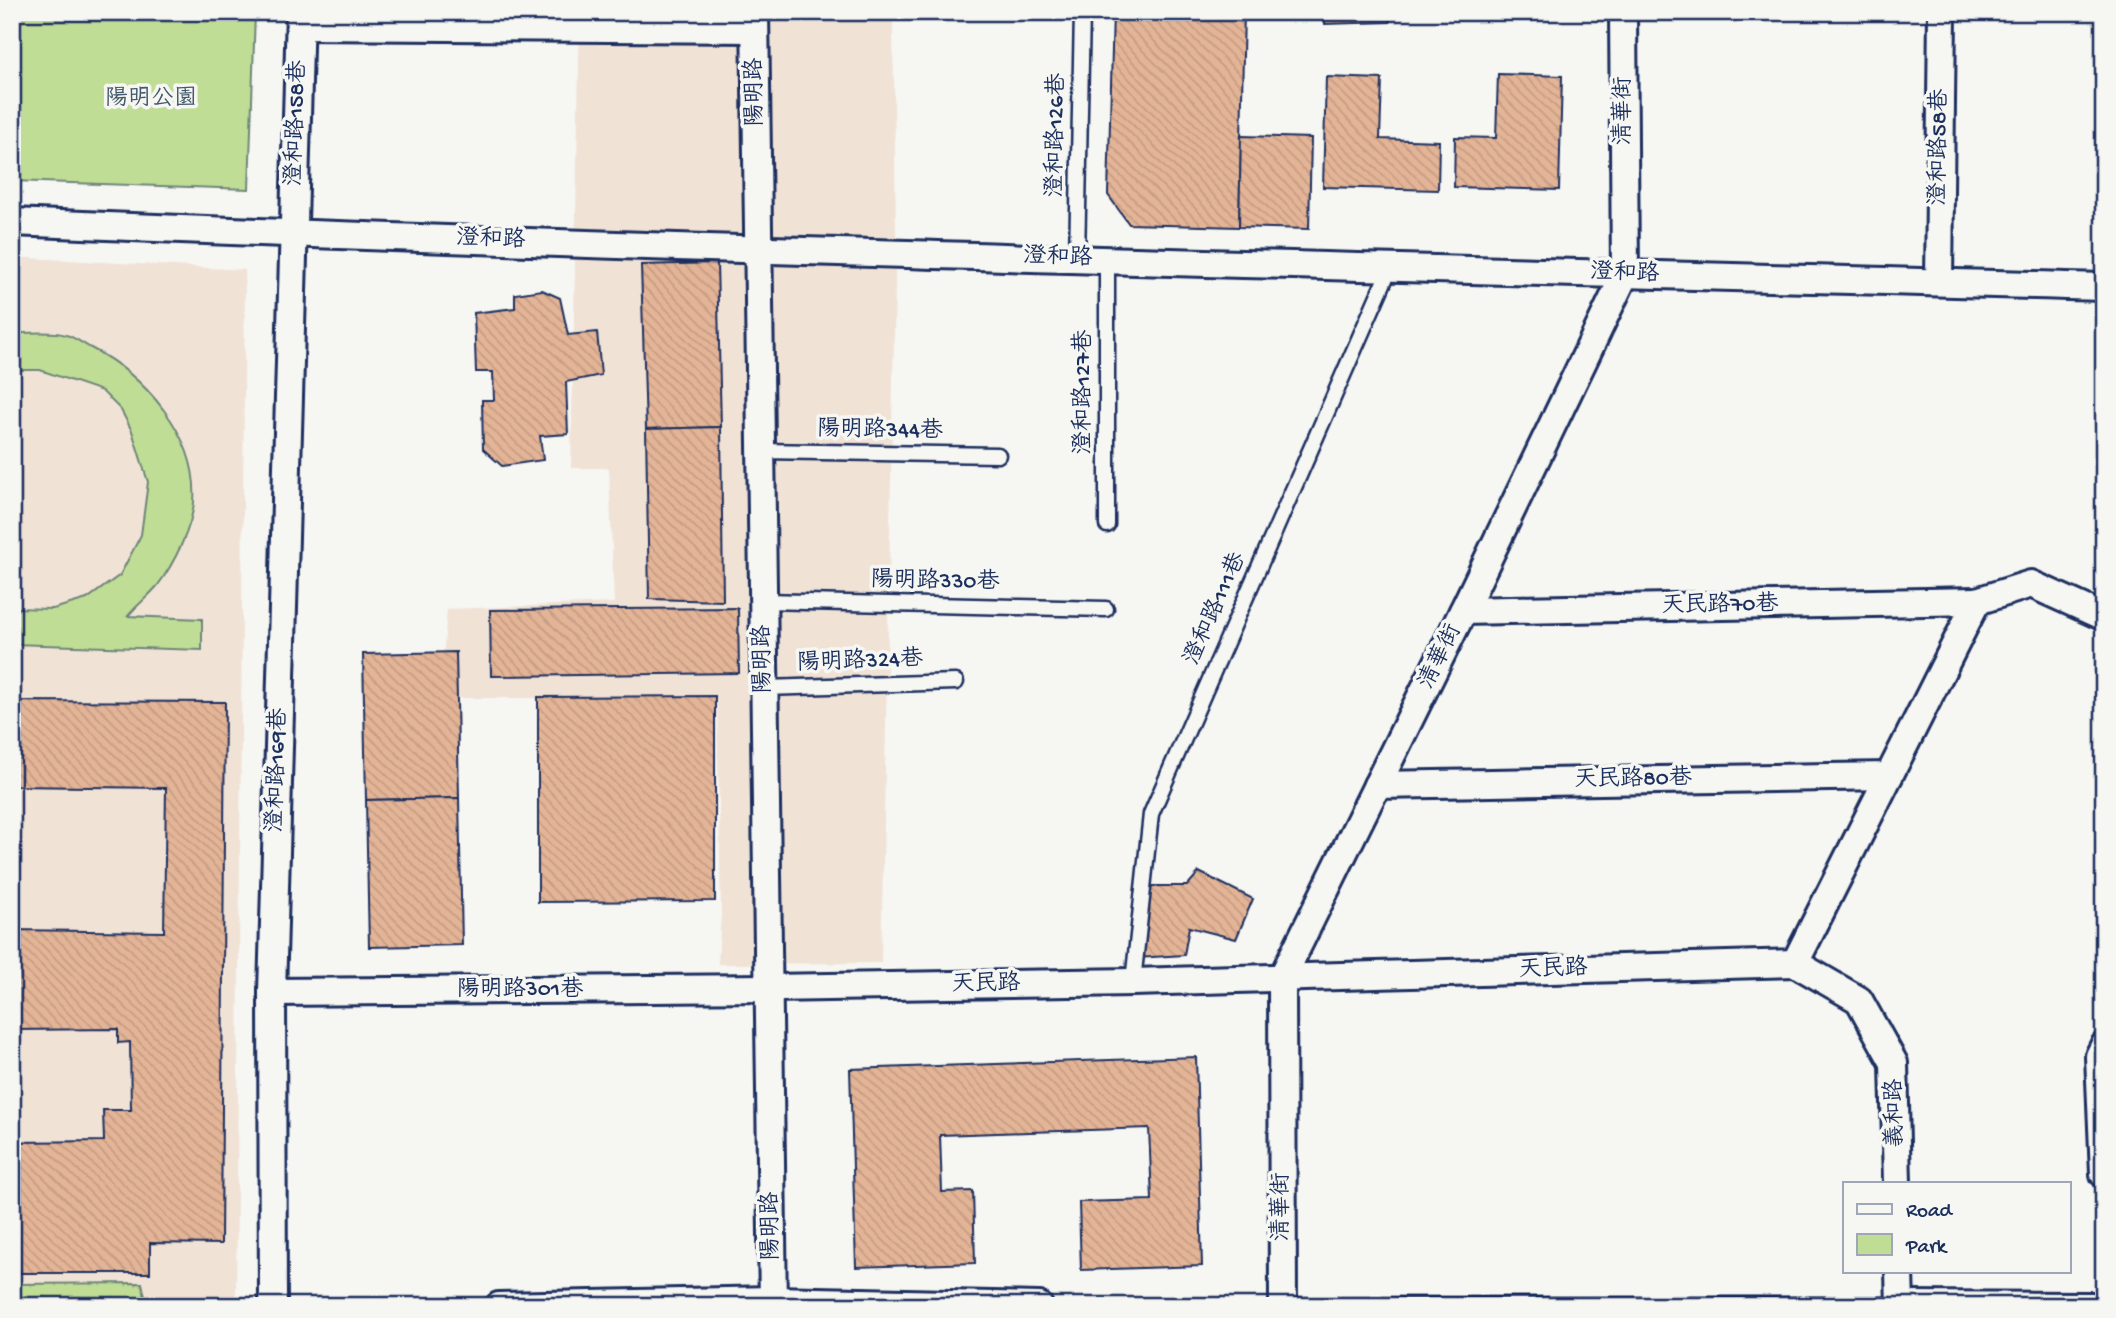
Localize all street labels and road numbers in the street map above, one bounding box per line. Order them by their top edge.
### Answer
street label: 陽明路 [741,57,770,127]
street label: 澄和路158巷 [280,59,313,186]
street label: 澄和路126巷 [1041,72,1072,197]
street label: 清華街 [1609,77,1638,146]
street label: 澄和路58巷 [1924,87,1955,206]
street label: 澄和路 [456,224,526,255]
street label: 澄和路 [1023,242,1093,273]
street label: 澄和路 [1590,258,1660,289]
street label: 澄和路127巷 [1070,329,1098,454]
street label: 陽明路344巷 [817,415,944,446]
street label: 澄和路111巷 [1178,547,1253,669]
street label: 陽明路330巷 [870,566,1001,597]
street label: 天民路70巷 [1661,590,1780,621]
street label: 清華街 [1412,619,1468,694]
street label: 陽明路 [749,624,778,694]
street label: 陽明路324巷 [796,645,924,678]
street label: 澄和路169巷 [261,706,294,833]
street label: 天民路80巷 [1574,764,1693,795]
street label: 天民路 [1518,954,1588,985]
street label: 天民路 [951,970,1021,999]
street label: 陽明路301巷 [457,976,584,1004]
street label: 義和路 [1880,1078,1910,1148]
street label: 清華街 [1267,1173,1296,1242]
street label: 陽明路 [757,1191,786,1261]

